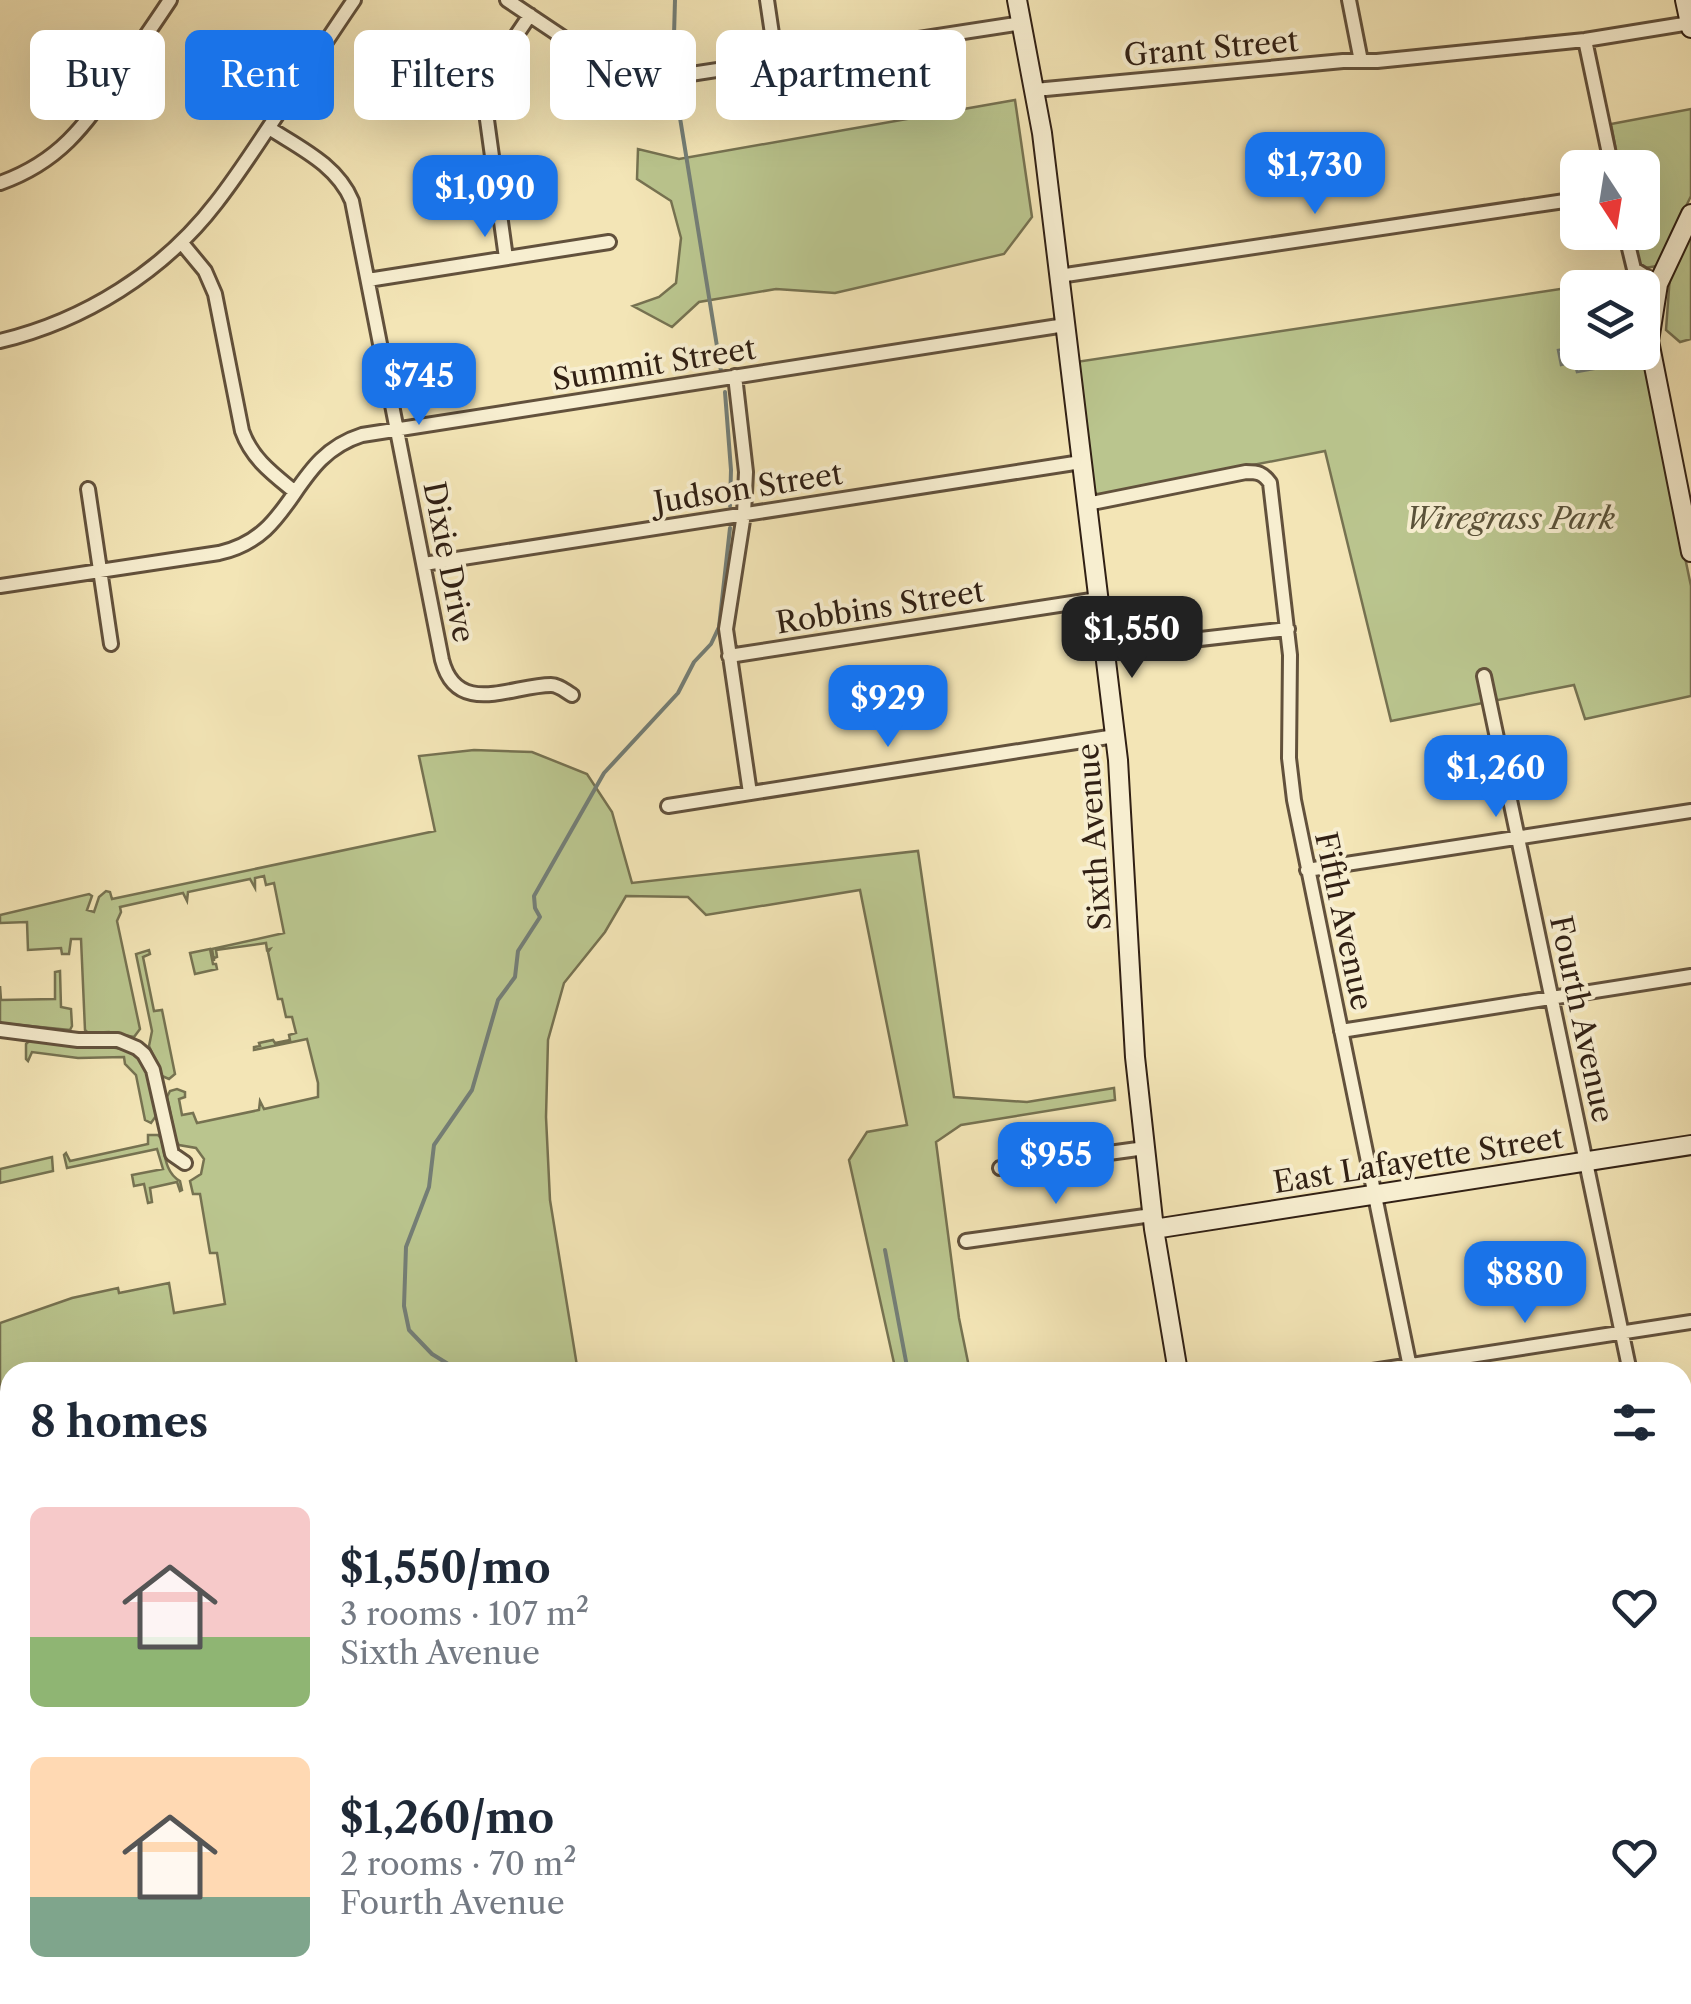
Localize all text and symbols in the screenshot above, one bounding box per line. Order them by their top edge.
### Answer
street label: Grant Street [1122,22,1300,74]
chip: Buy [30,30,165,120]
chip: Rent [185,30,334,120]
chip: Filters [354,30,530,120]
chip: New [550,30,696,120]
chip: Apartment [716,30,966,120]
pin: $1,730 [1234,132,1396,217]
text: $1,730 [1267,145,1363,184]
north arrow [1560,150,1660,250]
map controls [1560,150,1660,370]
pin: $1,090 [404,155,566,240]
text: $1,090 [435,168,535,207]
button: layers [1560,270,1660,370]
street label: Summit Street [550,330,759,398]
pin: $745 [360,343,478,428]
text: $745 [384,356,454,395]
street label: Judson Street [647,455,845,522]
street label: Dixie Drive [415,479,483,645]
park label: Wiregrass Park [1405,500,1616,537]
street label: Robbins Street [773,572,987,642]
pin: $1,550 [1051,596,1213,681]
text: $1,550 [1084,609,1180,648]
pin: $929 [829,665,947,750]
text: $929 [851,678,925,717]
pin: $1,260 [1415,735,1577,820]
street label: Sixth Avenue [1069,742,1119,932]
text: $1,260 [1446,748,1546,787]
street label: Fifth Avenue [1307,828,1381,1014]
street label: Fourth Avenue [1542,912,1622,1126]
street label: East Lafayette Street [1270,1119,1566,1201]
pin: $955 [997,1122,1115,1207]
text: $955 [1020,1135,1092,1174]
pin: $880 [1466,1241,1584,1326]
text: $880 [1486,1254,1564,1293]
icon: filters [1607,1395,1662,1450]
text: 8 homes [30,1396,208,1448]
text: $1,550/mo [340,1542,551,1594]
icon: home [110,1547,230,1667]
icon: heart [1607,1580,1662,1635]
text: 3 rooms · 107 m² [340,1594,589,1633]
text: Sixth Avenue [340,1633,540,1672]
text: $1,260/mo [340,1792,554,1844]
icon: home [110,1797,230,1917]
icon: heart [1607,1830,1662,1885]
text: 2 rooms · 70 m² [340,1844,576,1883]
text: Fourth Avenue [340,1883,565,1922]

